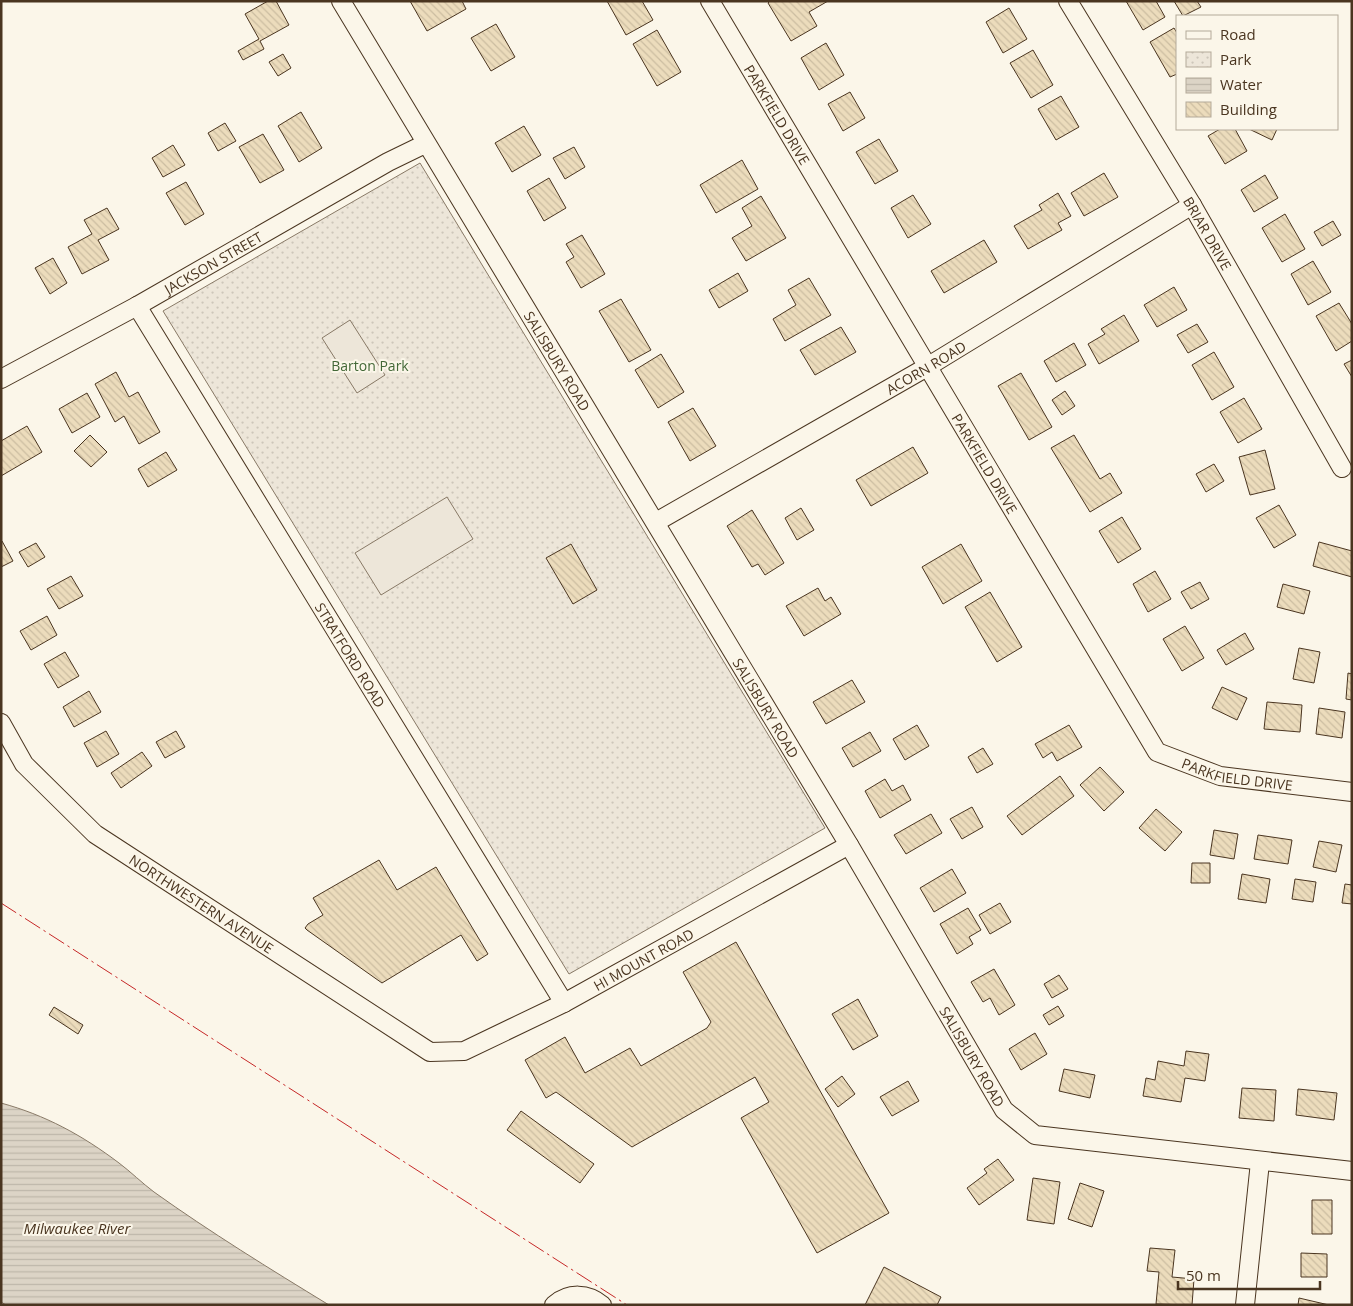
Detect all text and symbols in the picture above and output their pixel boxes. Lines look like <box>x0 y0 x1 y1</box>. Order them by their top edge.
legend <box>1176 15 1338 130</box>
text: Road <box>1220 24 1256 44</box>
text: Park <box>1220 49 1251 69</box>
street label: PARKFIELD DRIVE <box>740 61 815 168</box>
text: Water <box>1220 74 1262 94</box>
text: Building <box>1220 99 1277 119</box>
street label: BRIAR DRIVE <box>1179 193 1236 273</box>
street label: JACKSON STREET <box>159 227 266 299</box>
street label: SALISBURY ROAD <box>520 307 595 414</box>
street label: ACORN ROAD <box>882 336 969 398</box>
park label: Barton Park <box>331 356 409 375</box>
street label: PARKFIELD DRIVE <box>948 410 1022 517</box>
street label: STRATFORD ROAD <box>311 599 390 711</box>
street label: SALISBURY ROAD <box>729 654 804 761</box>
street label: PARKFIELD DRIVE <box>1179 753 1294 794</box>
street label: NORTHWESTERN AVENUE <box>126 850 277 957</box>
street label: HI MOUNT ROAD <box>590 924 697 995</box>
street label: SALISBURY ROAD <box>936 1003 1009 1110</box>
water label: Milwaukee River <box>24 1218 131 1238</box>
scale bar <box>1178 1258 1320 1290</box>
text: 50 m <box>1186 1265 1221 1285</box>

